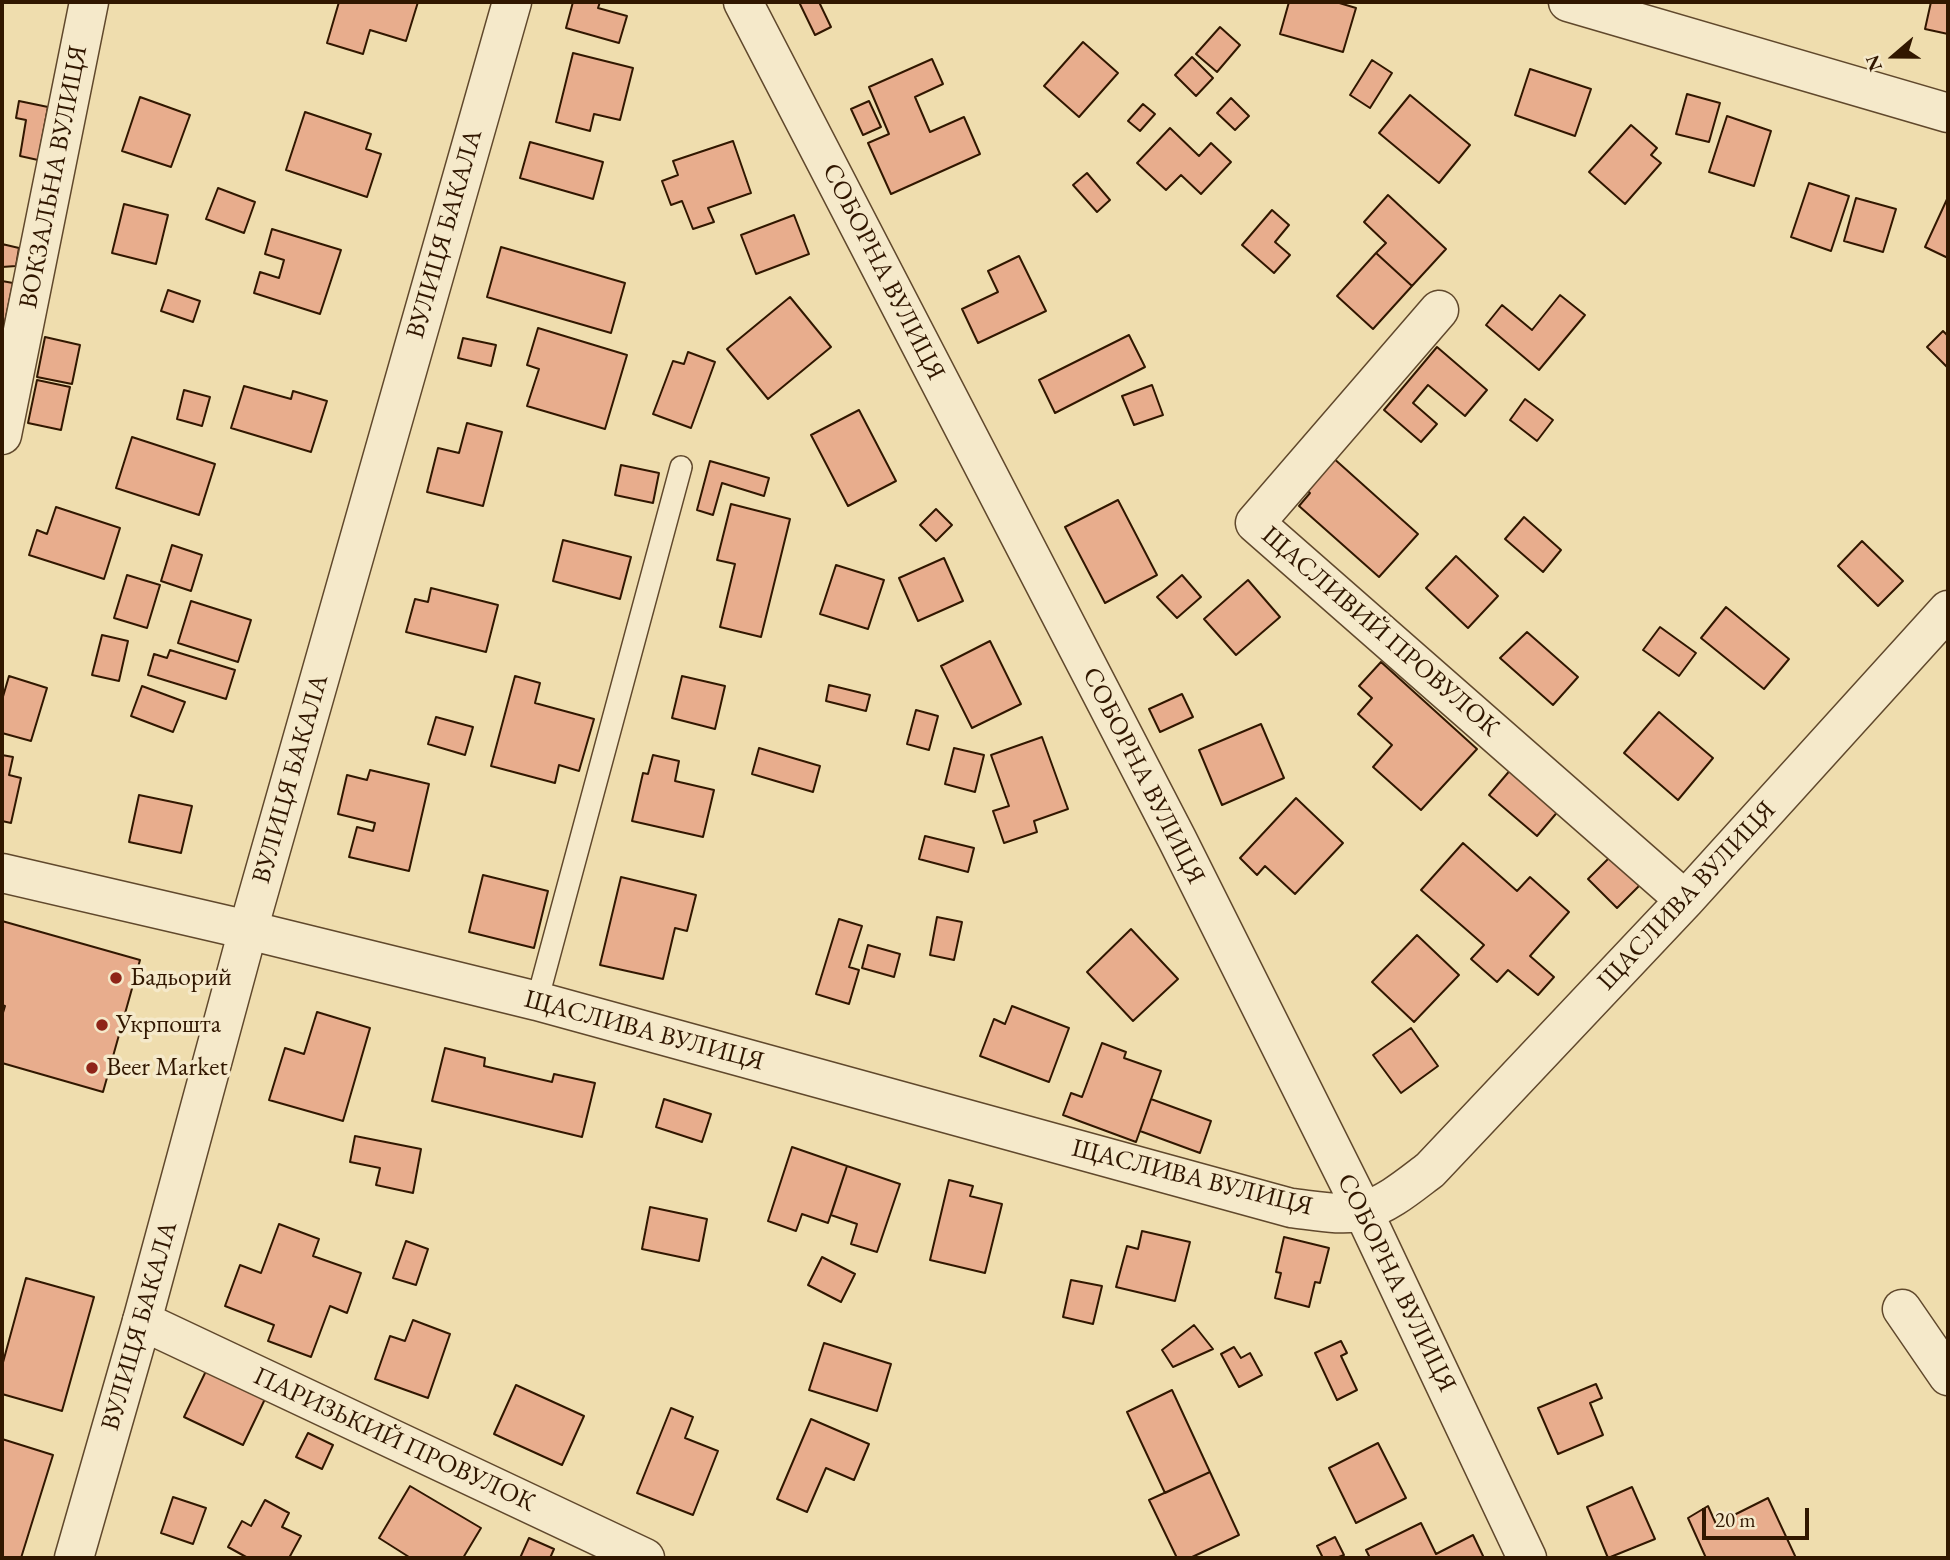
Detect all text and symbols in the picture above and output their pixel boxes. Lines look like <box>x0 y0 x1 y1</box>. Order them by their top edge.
north arrow <box>1859 21 1929 91</box>
street label: ВОКЗАЛЬНА ВУЛИЦЯ <box>13 43 95 311</box>
text: N <box>1859 52 1888 75</box>
street label: ВУЛИЦЯ БАКАЛА <box>400 126 490 342</box>
street label: СОБОРНА ВУЛИЦЯ <box>815 158 951 386</box>
street label: ЩАСЛИВИЙ ПРОВУЛОК <box>1255 520 1505 744</box>
street label: СОБОРНА ВУЛИЦЯ <box>1075 662 1211 890</box>
street label: ВУЛИЦЯ БАКАЛА <box>246 671 336 887</box>
street label: ЩАСЛИВА ВУЛИЦЯ <box>1591 795 1783 997</box>
place label: Бадьорий <box>130 962 232 994</box>
marker: Бадьорий <box>108 970 124 986</box>
street label: ЩАСЛИВА ВУЛИЦЯ <box>521 984 767 1078</box>
place label: Укрпошта <box>116 1009 221 1041</box>
marker: Укрпошта <box>94 1017 110 1033</box>
place label: Beer Market <box>106 1052 228 1084</box>
marker: Beer Market <box>84 1060 100 1076</box>
street label: ЩАСЛИВА ВУЛИЦЯ <box>1068 1133 1316 1223</box>
street label: СОБОРНА ВУЛИЦЯ <box>1330 1169 1462 1397</box>
street label: ВУЛИЦЯ БАКАЛА <box>95 1218 185 1434</box>
street label: ПАРИЗЬКИЙ ПРОВУЛОК <box>248 1361 540 1519</box>
scale bar <box>1705 1494 1812 1538</box>
text: 20 m <box>1715 1506 1756 1533</box>

